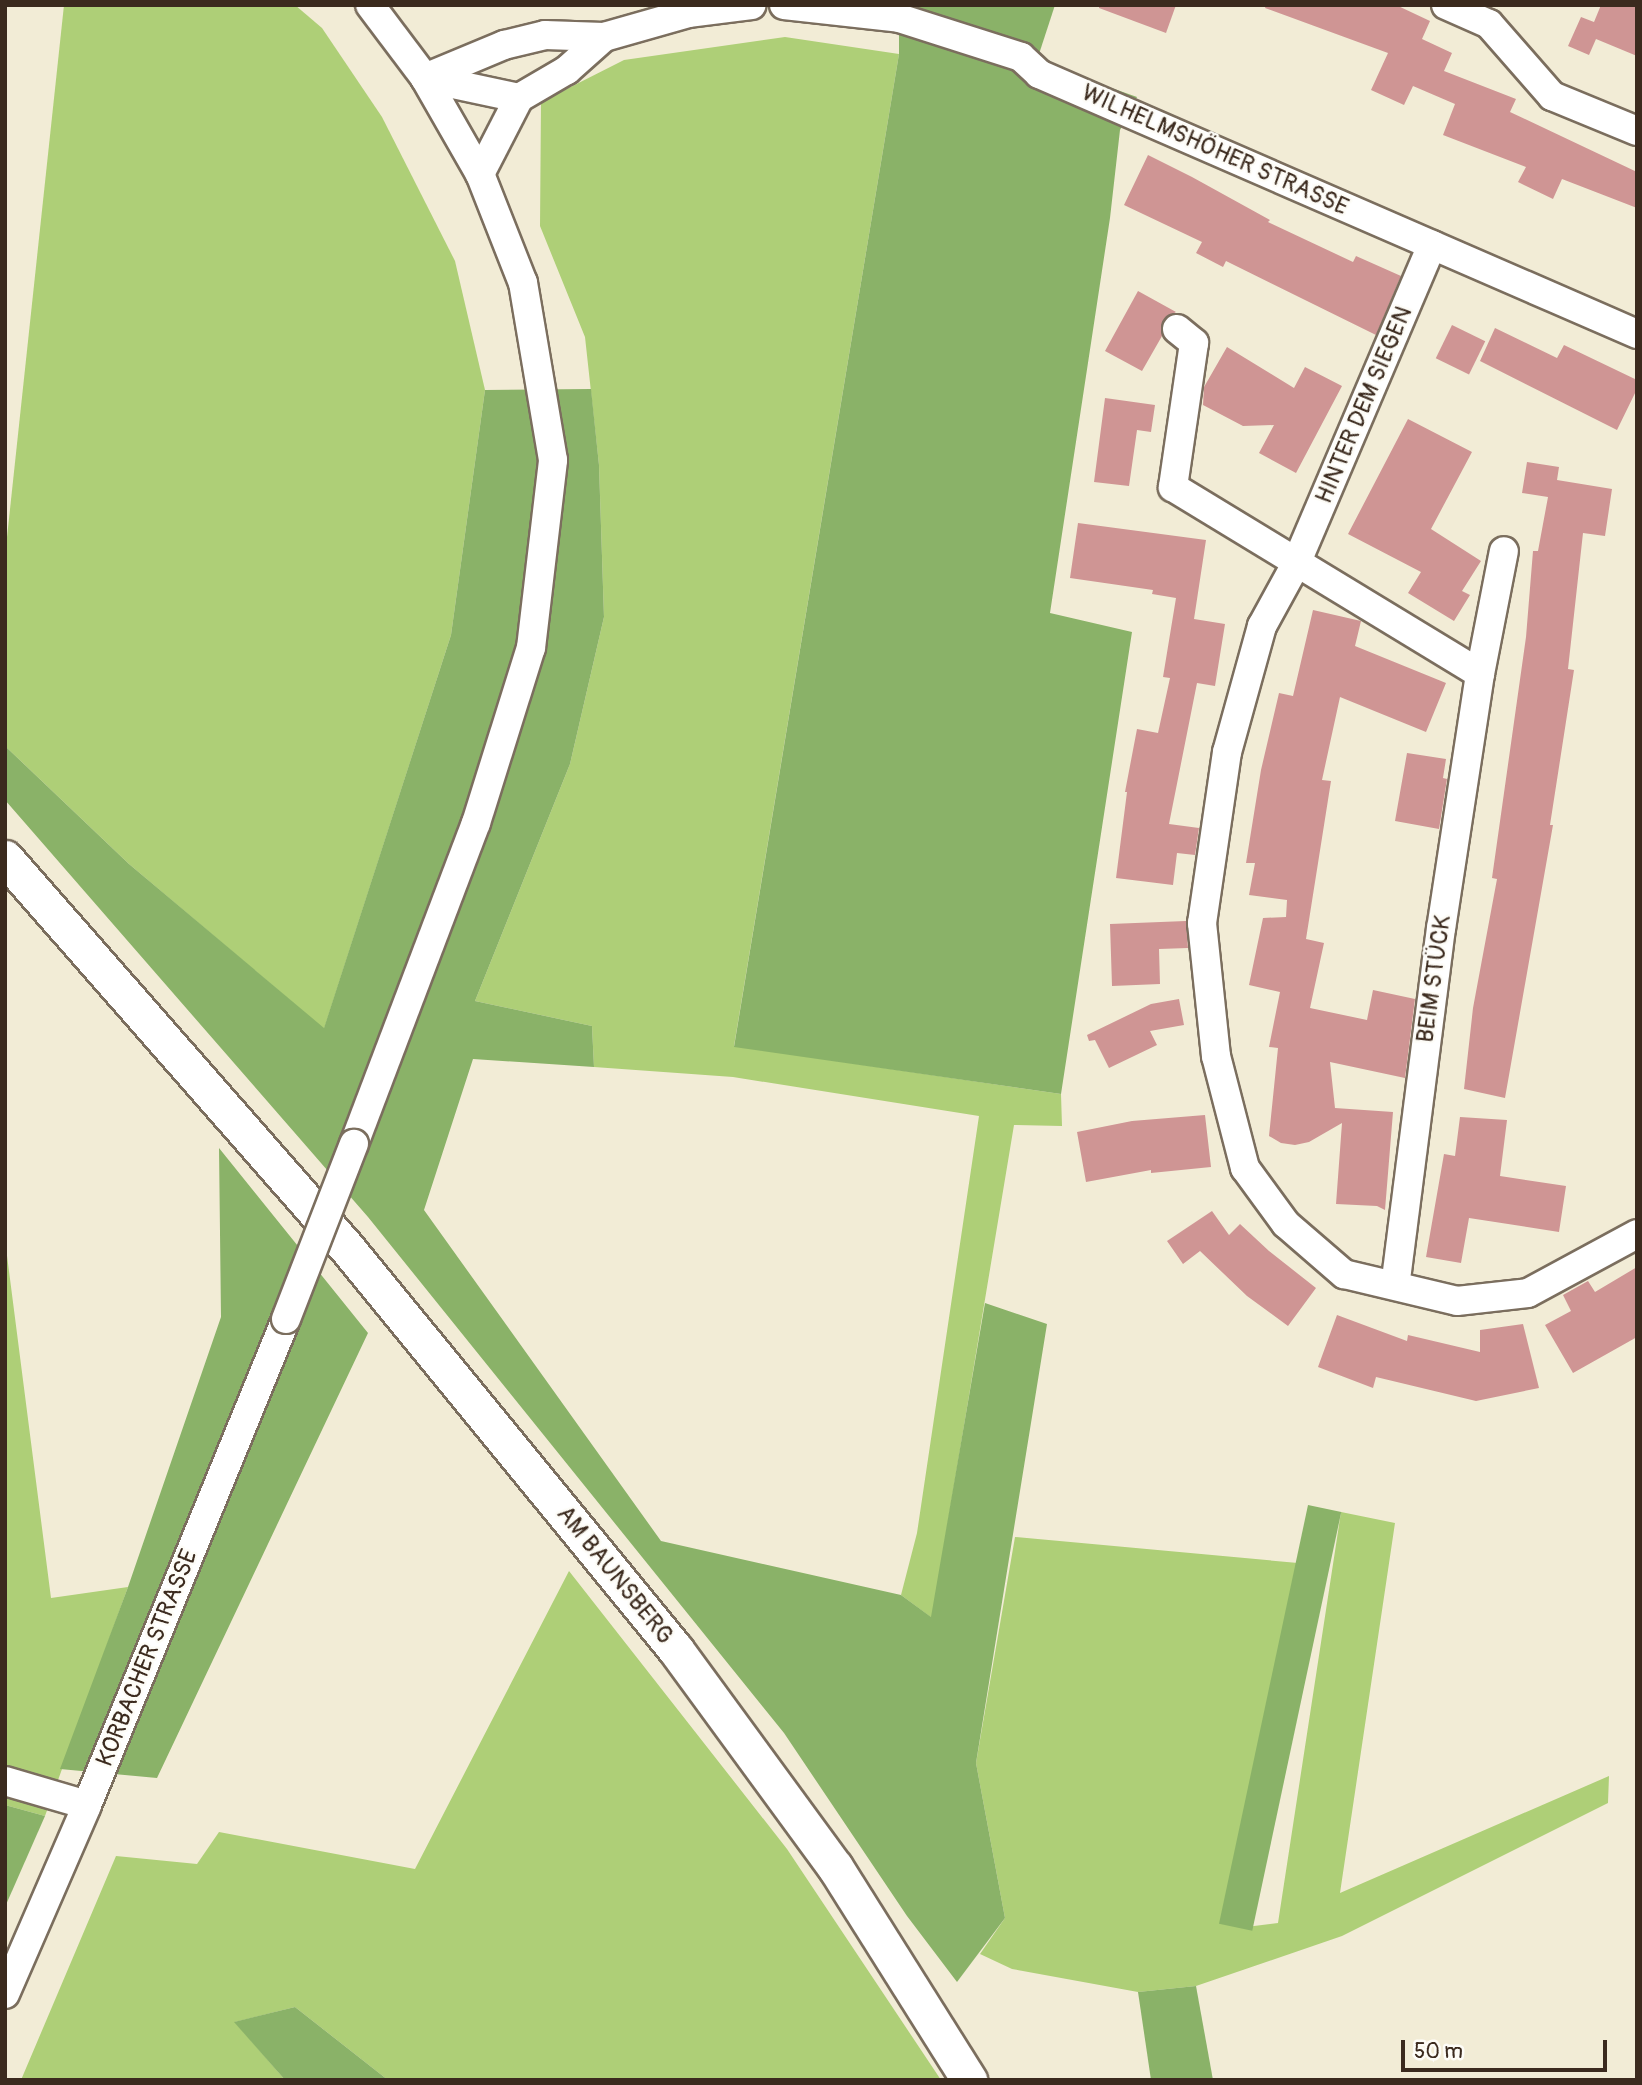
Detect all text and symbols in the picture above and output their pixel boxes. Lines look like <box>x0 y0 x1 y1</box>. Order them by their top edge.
street label: WILHELMSHÖHER STRASSE <box>1077 78 1353 222</box>
street label: HINTER DEM SIEGEN <box>1309 302 1419 508</box>
street label: BEIM STÜCK <box>1411 914 1457 1044</box>
street label: AM BAUNSBERG <box>551 1500 679 1650</box>
street label: KORBACHER STRASSE <box>90 1545 204 1771</box>
scale bar <box>1404 2025 1610 2070</box>
text: 50 m <box>1414 2038 1463 2065</box>

